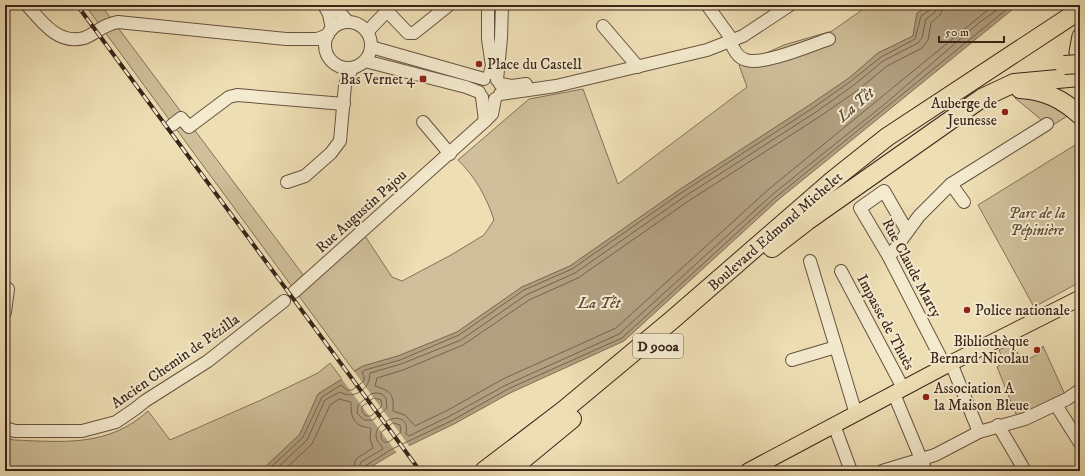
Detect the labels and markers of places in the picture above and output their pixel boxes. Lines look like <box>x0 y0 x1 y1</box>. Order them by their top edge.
place label: Place du Castell <box>487 55 582 74</box>
marker: Place du Castell <box>474 59 484 69</box>
place label: Bas Vernet 4 <box>340 70 415 89</box>
marker: Bas Vernet 4 <box>418 74 428 84</box>
place label: Auberge de Jeunesse <box>931 94 997 130</box>
marker: Auberge de Jeunesse <box>1000 107 1010 117</box>
place label: Police nationale <box>975 301 1070 320</box>
marker: Police nationale <box>962 305 972 315</box>
place label: Bibliothèque Bernard Nicolau <box>930 332 1029 368</box>
marker: Bibliothèque Bernard Nicolau <box>1032 345 1042 355</box>
place label: Association A la Maison Bleue <box>934 379 1029 415</box>
marker: Association A la Maison Bleue <box>921 392 931 402</box>

